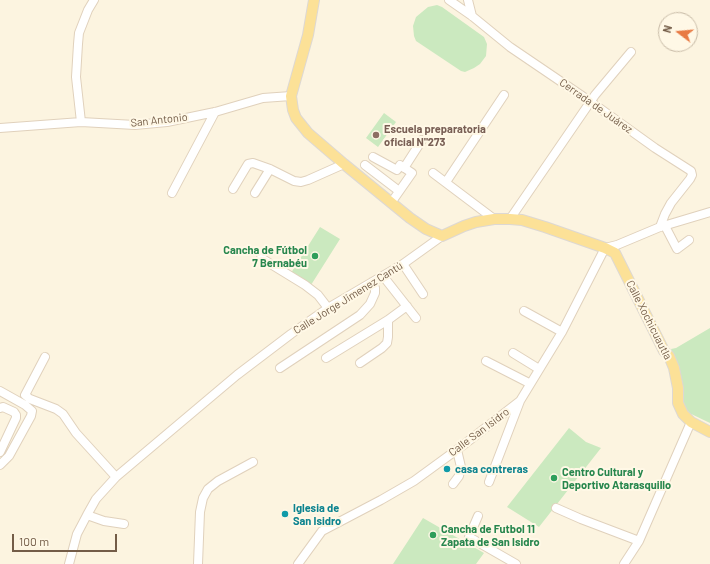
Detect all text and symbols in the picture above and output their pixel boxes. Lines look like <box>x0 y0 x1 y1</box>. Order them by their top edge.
north arrow <box>658 12 698 52</box>
text: N <box>660 24 674 34</box>
street label: Cerrada de Juárez <box>557 76 635 136</box>
street label: San Antonio <box>130 110 188 130</box>
place label: Escuela preparatoria oficial N"273 <box>384 122 486 148</box>
marker: Escuela preparatoria oficial N"273 <box>371 130 381 140</box>
place label: Cancha de Fútbol 7 Bernabéu <box>223 243 307 269</box>
marker: Cancha de Fútbol 7 Bernabéu <box>310 251 320 261</box>
street label: Calle Jorge Jimenez Cantú <box>291 259 405 337</box>
street label: Calle Xochicuautla <box>623 278 675 362</box>
street label: Calle San Isidro <box>446 405 512 459</box>
place label: casa contreras <box>455 462 528 476</box>
marker: casa contreras <box>442 464 452 474</box>
place label: Centro Cultural y Deportivo Atarasquillo <box>562 465 671 491</box>
marker: Centro Cultural y Deportivo Atarasquillo <box>549 473 559 483</box>
place label: Iglesia de San Isidro <box>293 501 341 527</box>
marker: Iglesia de San Isidro <box>280 509 290 519</box>
place label: Cancha de Futbol 11 Zapata de San Isidro <box>441 522 540 548</box>
scale bar <box>14 526 119 552</box>
marker: Cancha de Futbol 11 Zapata de San Isidro <box>428 530 438 540</box>
text: 100 m <box>19 534 49 548</box>

